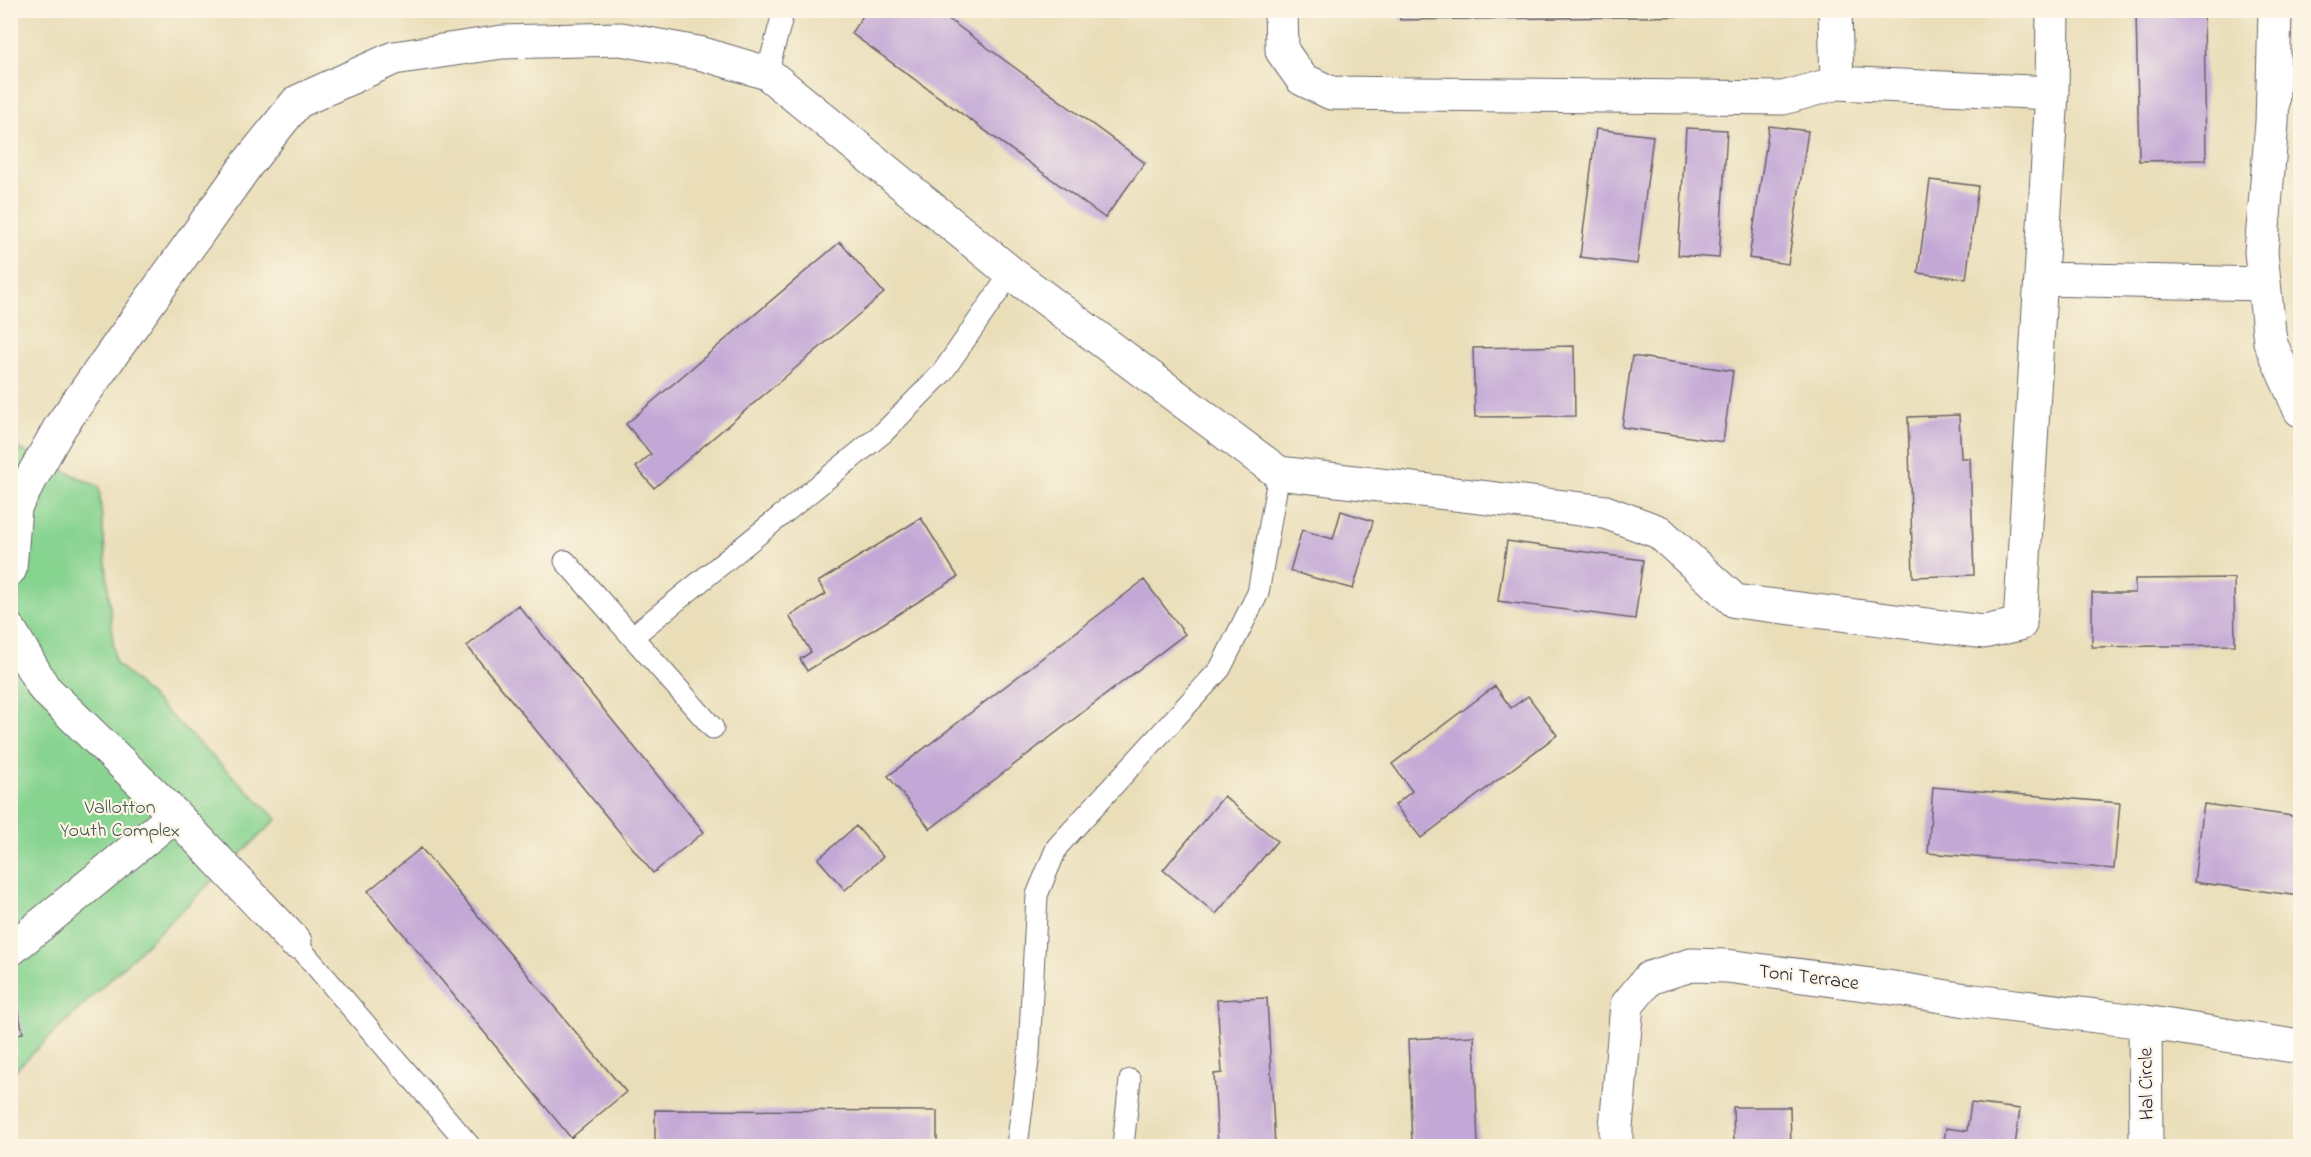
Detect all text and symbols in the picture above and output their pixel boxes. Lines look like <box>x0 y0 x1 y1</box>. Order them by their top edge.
park label: Vallotton Youth Complex <box>60 794 180 846</box>
street label: Toni Terrace <box>1757 958 1861 999</box>
street label: Hal Circle <box>2132 1047 2163 1121</box>

